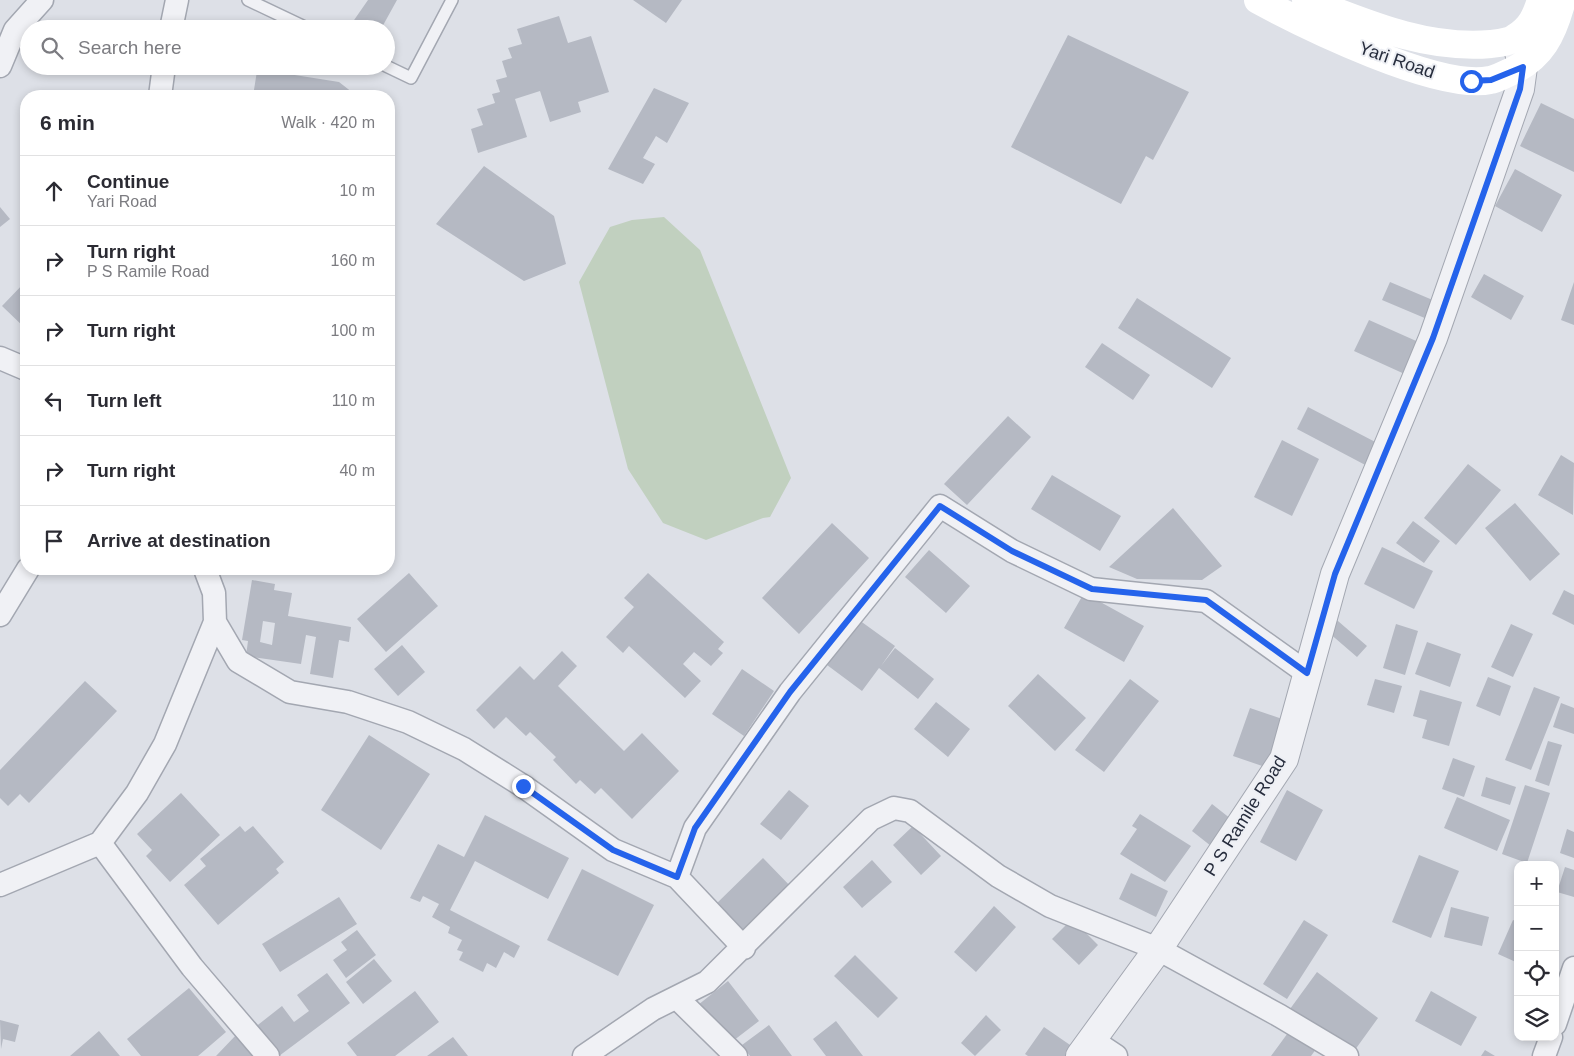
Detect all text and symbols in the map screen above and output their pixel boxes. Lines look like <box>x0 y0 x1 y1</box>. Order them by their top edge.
search box <box>20 20 395 75</box>
icon: search <box>38 34 66 62</box>
text: Search here <box>78 37 182 58</box>
street label: Yari Road <box>1357 38 1437 82</box>
route start <box>1460 70 1483 93</box>
text: 6 min <box>40 111 95 134</box>
text: Walk · 420 m <box>281 114 375 131</box>
text: Continue <box>87 171 169 192</box>
icon: ahead <box>40 177 68 205</box>
text: 10 m <box>339 182 375 199</box>
text: Yari Road <box>87 193 157 210</box>
text: Turn right <box>87 241 175 262</box>
icon: right <box>40 247 68 275</box>
text: 160 m <box>331 252 375 269</box>
text: P S Ramile Road <box>87 263 209 280</box>
icon: right <box>40 317 68 345</box>
text: Turn right <box>87 320 175 341</box>
text: 100 m <box>331 322 375 339</box>
icon: left <box>40 387 68 415</box>
text: Turn left <box>87 390 162 411</box>
text: 110 m <box>332 392 375 409</box>
icon: right <box>40 457 68 485</box>
text: Turn right <box>87 460 175 481</box>
text: 40 m <box>339 462 375 479</box>
icon: arrive <box>40 527 68 555</box>
text: Arrive at destination <box>87 530 271 551</box>
street label: P S Ramile Road <box>1200 752 1290 880</box>
route end <box>512 775 535 798</box>
map controls <box>1514 861 1559 1041</box>
button: + <box>1514 861 1559 906</box>
button: − <box>1514 906 1559 951</box>
button: locate <box>1514 951 1559 996</box>
button: layers <box>1514 996 1559 1041</box>

